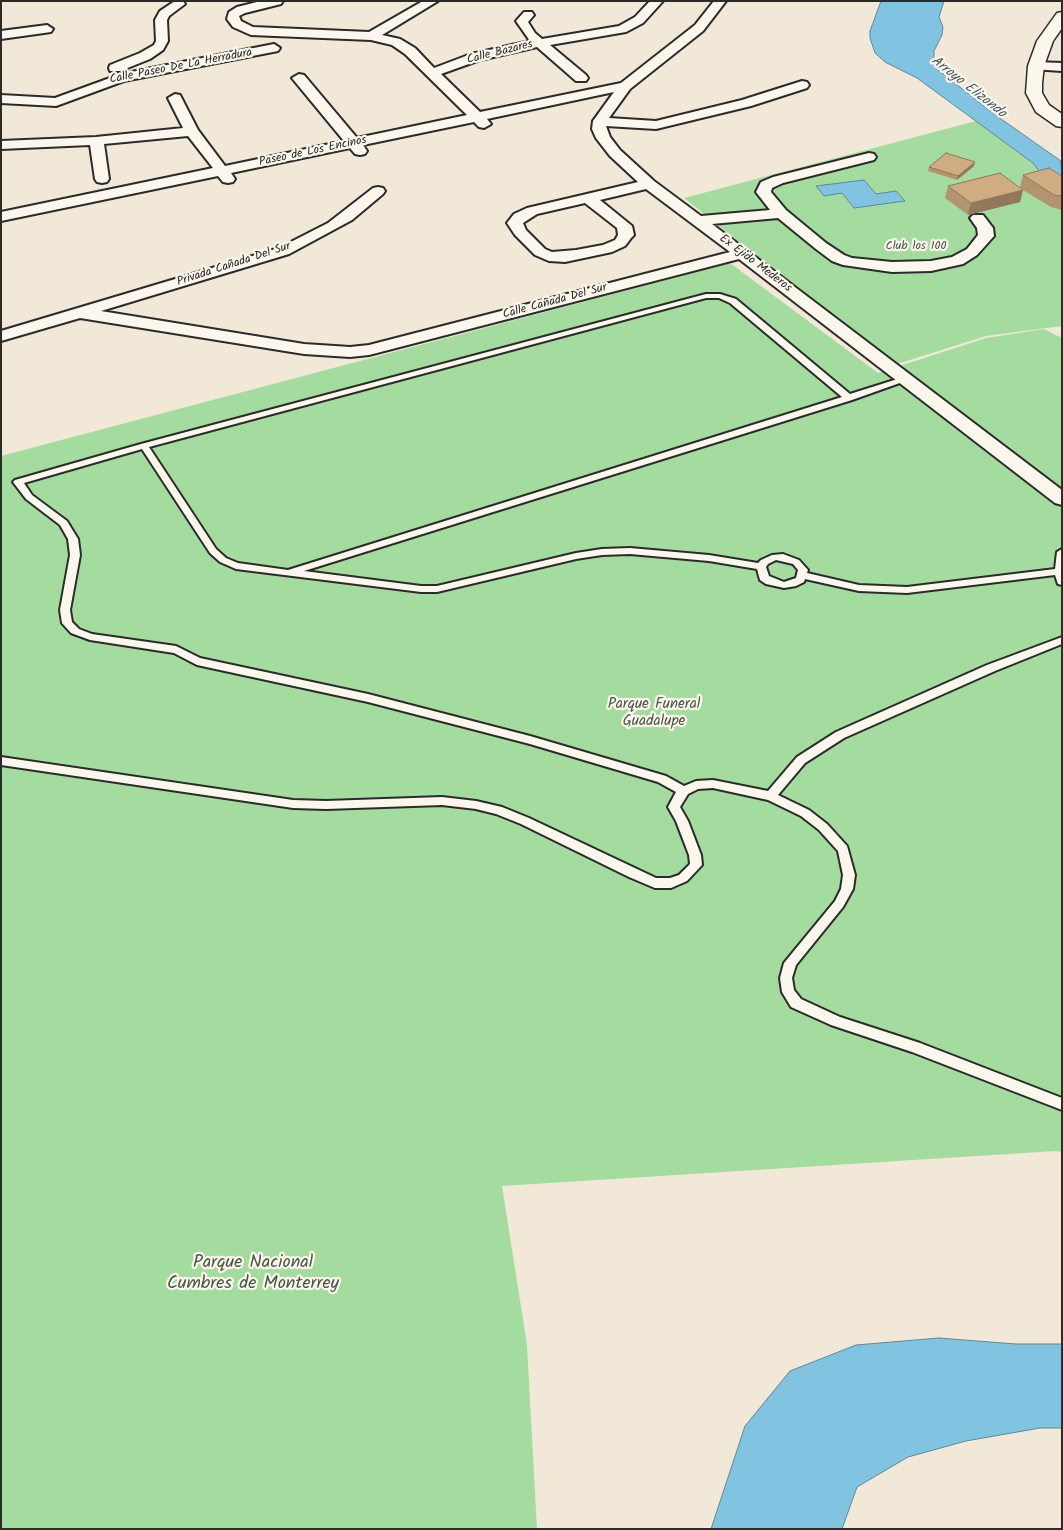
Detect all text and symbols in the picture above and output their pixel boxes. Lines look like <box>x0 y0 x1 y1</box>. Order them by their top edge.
street label: Calle Bazares <box>465 38 535 68</box>
street label: Calle Paseo De La Herradura <box>108 46 254 88</box>
water label: Arroyo Elizondo <box>927 53 1009 123</box>
street label: Paseo de Los Encinos <box>258 134 368 170</box>
street label: Ex Ejido Mederos <box>716 232 794 296</box>
street label: Privada Cañada Del Sur <box>175 240 293 290</box>
park label: Club los 100 <box>885 240 947 254</box>
street label: Calle Cañada Del Sur <box>501 281 609 323</box>
park label: Parque Funeral Guadalupe <box>608 696 700 731</box>
park label: Parque Nacional Cumbres de Monterrey <box>167 1253 339 1296</box>

